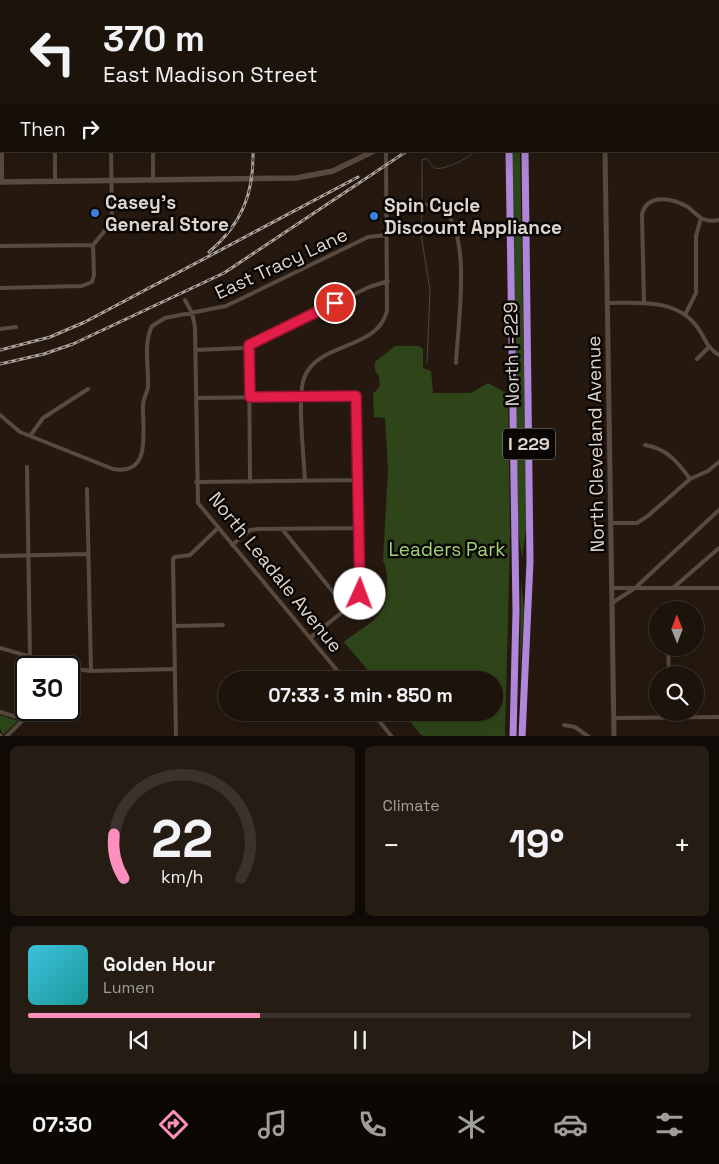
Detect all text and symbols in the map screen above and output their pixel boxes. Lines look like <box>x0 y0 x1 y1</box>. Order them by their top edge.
text: 370 m <box>103 17 205 61</box>
icon: left <box>20 20 85 85</box>
text: East Madison Street <box>103 60 318 88</box>
icon: right <box>76 115 104 143</box>
text: Then <box>20 117 66 142</box>
place label: Casey's General Store <box>105 190 229 237</box>
place label: Spin Cycle Discount Appliance <box>384 193 562 240</box>
marker: Casey's General Store <box>89 207 101 219</box>
marker: Spin Cycle Discount Appliance <box>368 210 380 222</box>
street label: East Tracy Lane <box>211 222 352 305</box>
pin <box>314 282 356 324</box>
icon: arrive <box>321 289 349 317</box>
street label: North I-229 <box>498 301 525 406</box>
street label: North Cleveland Avenue <box>581 335 610 553</box>
road number: I 229 <box>503 428 555 459</box>
street label: North Leadale Avenue <box>203 487 348 658</box>
park label: Leaders Park <box>388 537 506 562</box>
position arrow <box>333 567 385 619</box>
north arrow <box>649 601 704 656</box>
map controls <box>649 601 704 721</box>
speed limit sign: 30 <box>15 656 80 721</box>
button: search <box>649 666 704 721</box>
text: 07:33 · 3 min · 850 m <box>268 683 453 708</box>
text: Climate <box>383 795 440 816</box>
text: 22 <box>151 806 213 872</box>
text: 19° <box>509 820 565 868</box>
text: − <box>383 827 400 863</box>
text: + <box>674 827 691 863</box>
text: km/h <box>161 865 204 888</box>
text: Golden Hour <box>103 952 215 977</box>
text: Lumen <box>103 977 155 998</box>
icon: previous <box>125 1026 153 1054</box>
icon: pause <box>346 1026 374 1054</box>
icon: next <box>567 1026 595 1054</box>
icon: directions <box>156 1107 191 1142</box>
icon: music <box>255 1107 290 1142</box>
icon: phone <box>355 1107 390 1142</box>
icon: climate <box>454 1107 489 1142</box>
icon: car <box>553 1107 588 1142</box>
icon: filters <box>652 1107 687 1142</box>
text: 07:30 <box>32 1110 92 1138</box>

